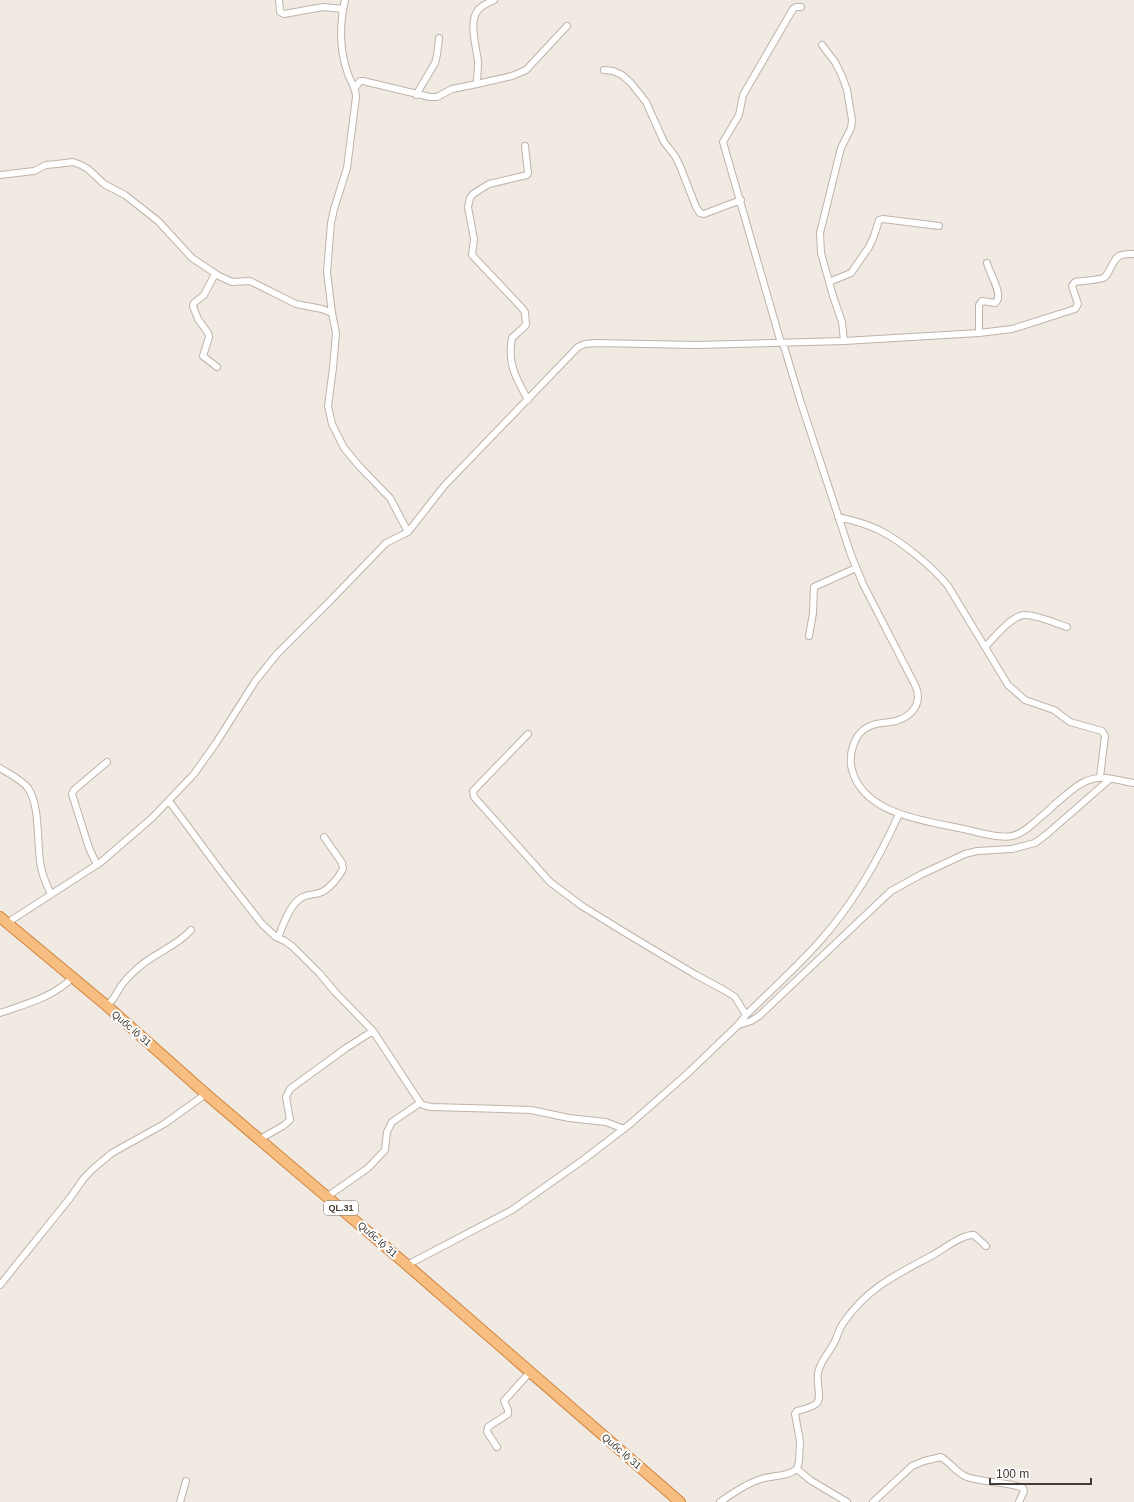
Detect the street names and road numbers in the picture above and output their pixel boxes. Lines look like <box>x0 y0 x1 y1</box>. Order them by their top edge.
street label: Quốc lộ 31 <box>110 1008 154 1049</box>
road number: QL.31 <box>324 1201 358 1215</box>
street label: Quốc lộ 31 <box>356 1219 400 1260</box>
street label: Quốc lộ 31 <box>600 1431 644 1472</box>

